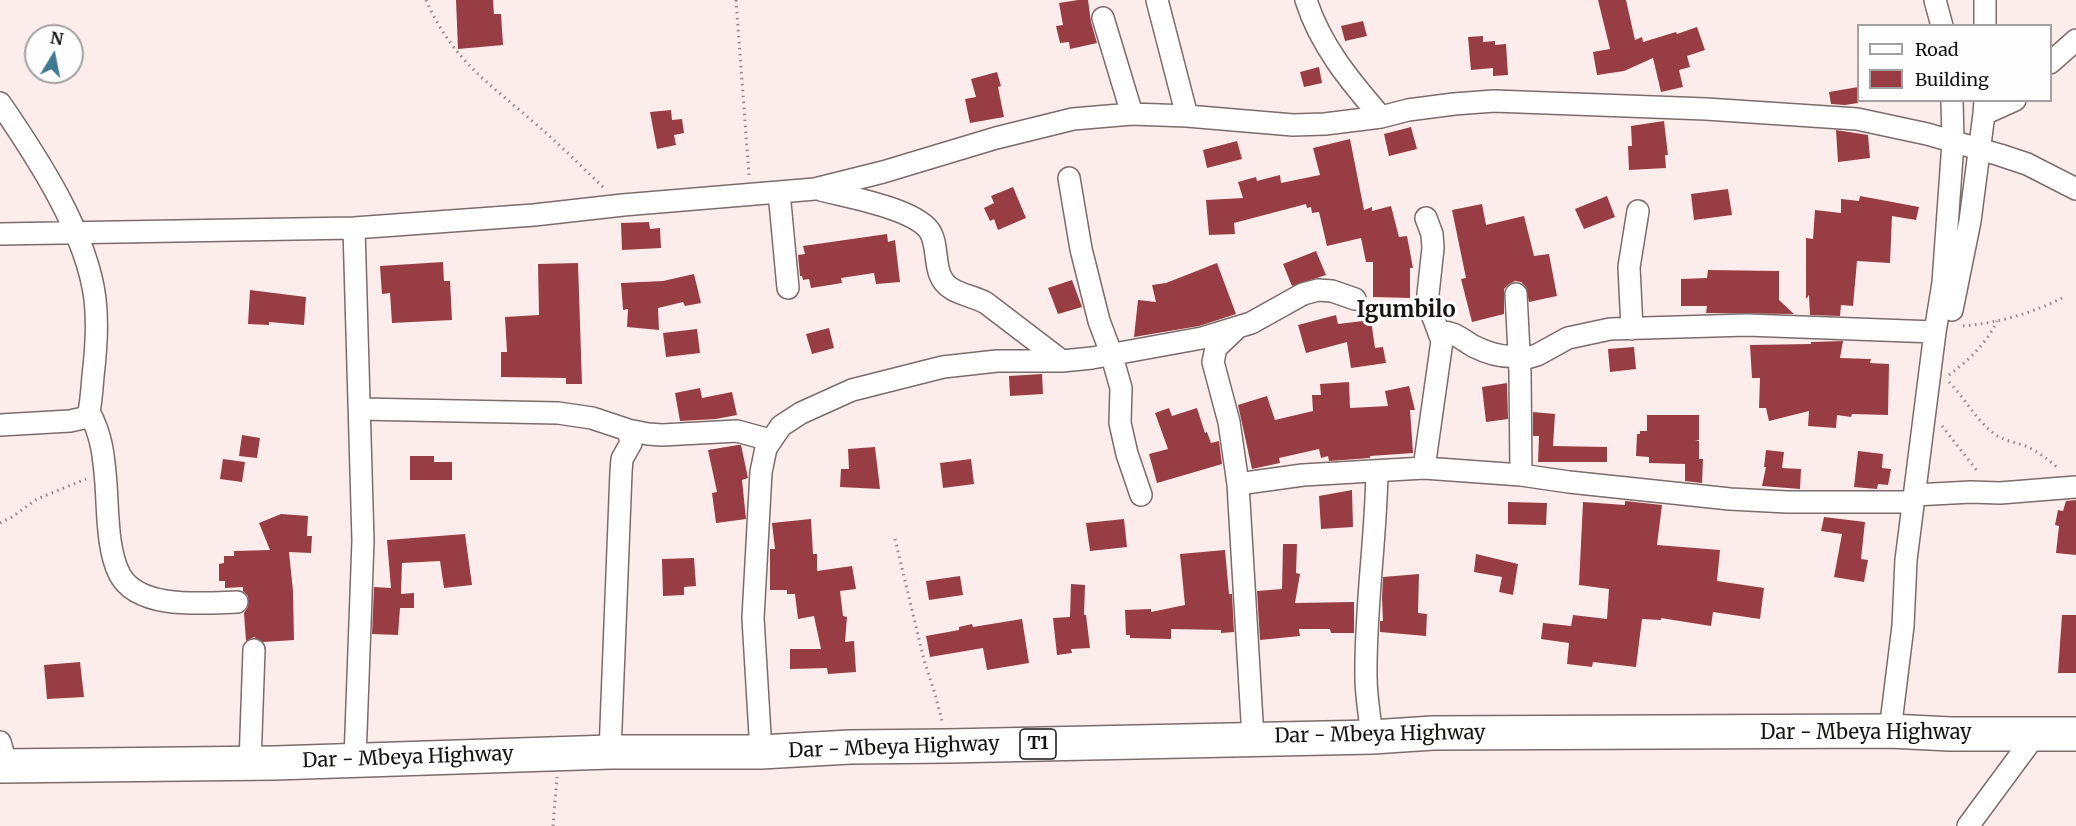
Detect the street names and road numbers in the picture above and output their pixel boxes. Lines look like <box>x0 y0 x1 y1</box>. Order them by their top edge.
street label: Dar - Mbeya Highway <box>1274 721 1486 749</box>
street label: Dar - Mbeya Highway <box>1760 721 1972 745</box>
road number: T1 <box>1020 729 1056 759</box>
street label: Dar - Mbeya Highway <box>788 732 1000 764</box>
street label: Dar - Mbeya Highway <box>302 742 514 774</box>

